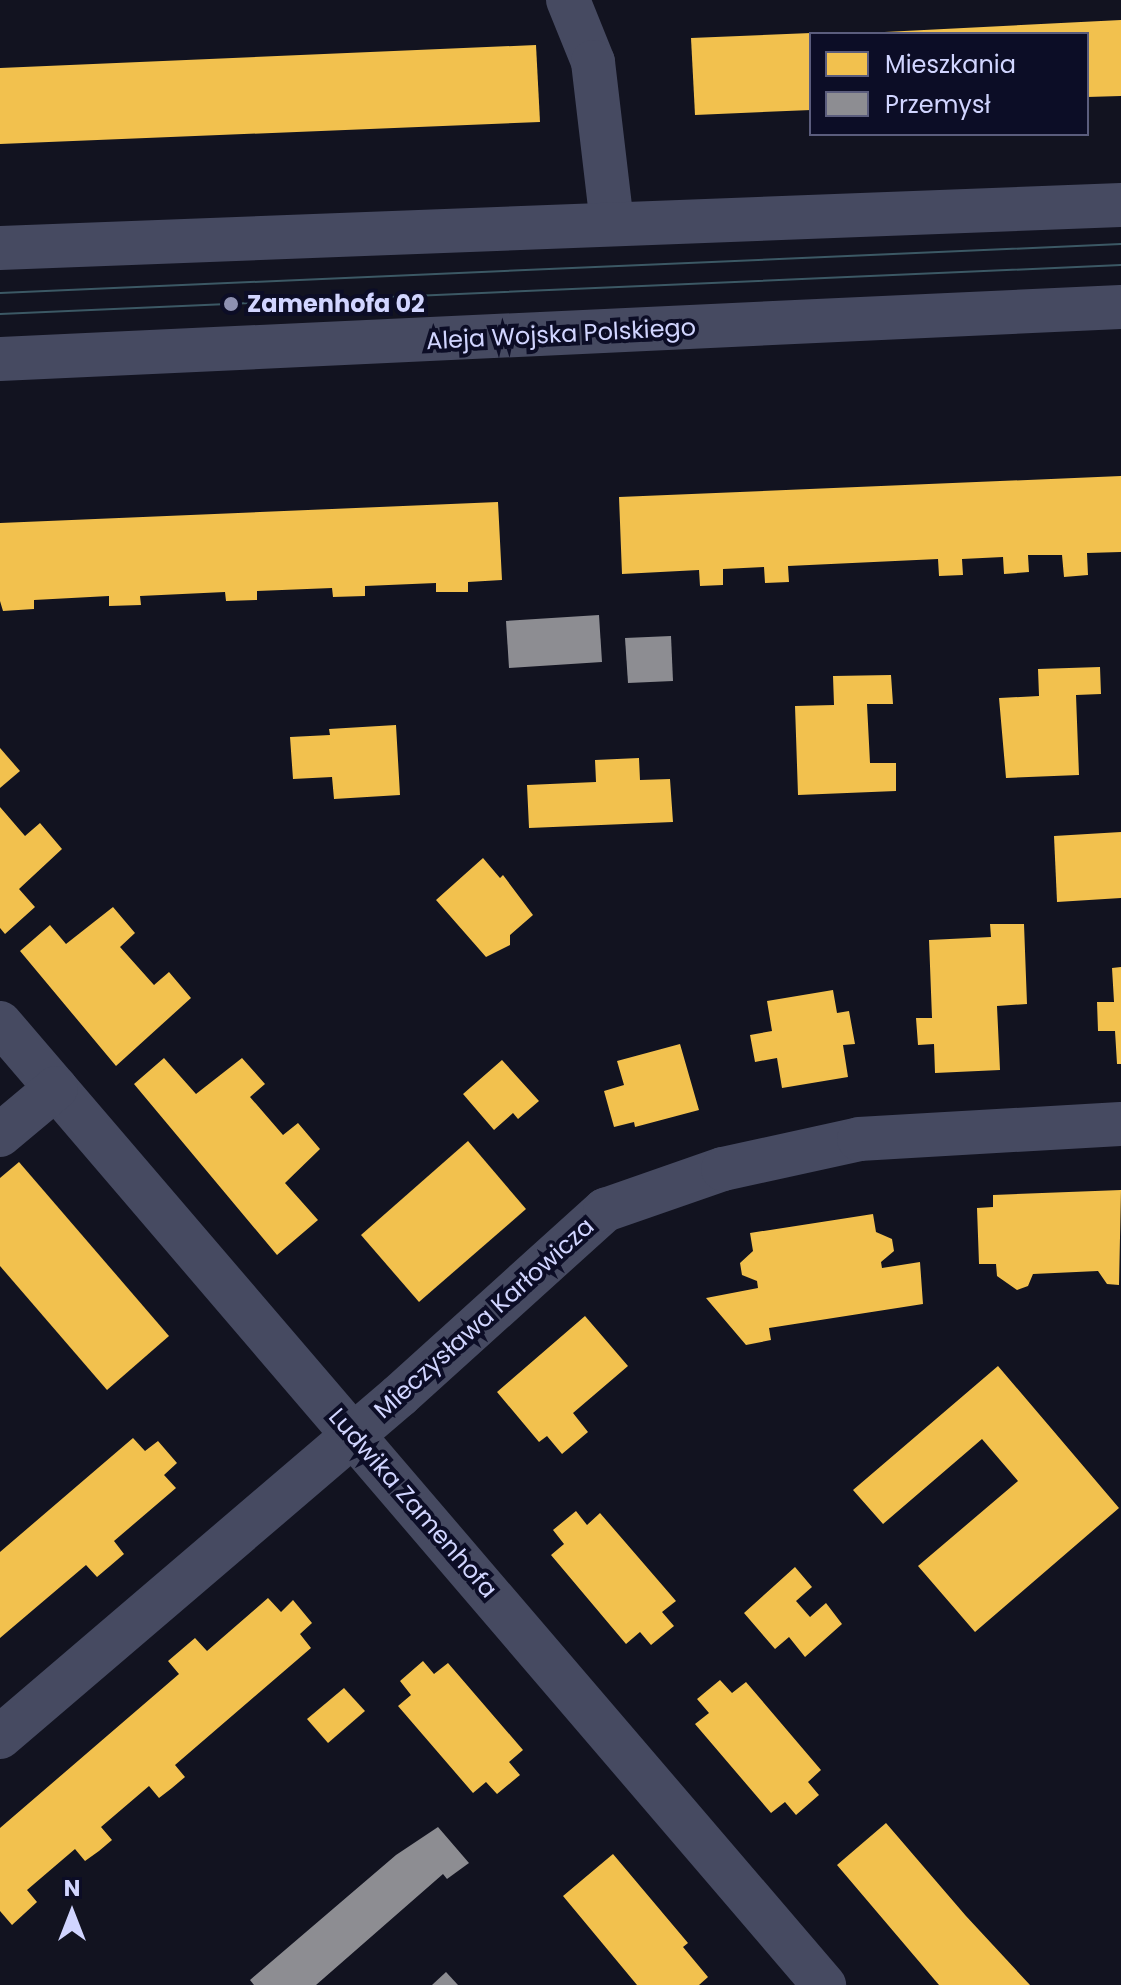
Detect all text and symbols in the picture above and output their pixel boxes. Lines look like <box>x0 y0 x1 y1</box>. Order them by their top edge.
legend <box>809 32 1089 136</box>
text: Mieszkania <box>885 48 1016 81</box>
text: Przemysł <box>885 88 990 121</box>
place label: Zamenhofa 02 <box>247 290 425 318</box>
marker: Zamenhofa 02 <box>222 295 240 313</box>
street label: Aleja Wojska Polskiego <box>425 313 697 355</box>
street label: Mieczysława Karłowicza <box>368 1212 600 1424</box>
street label: Ludwika Zamenhofa <box>323 1402 503 1604</box>
north arrow <box>32 1873 112 1953</box>
text: N <box>64 1873 80 1904</box>

